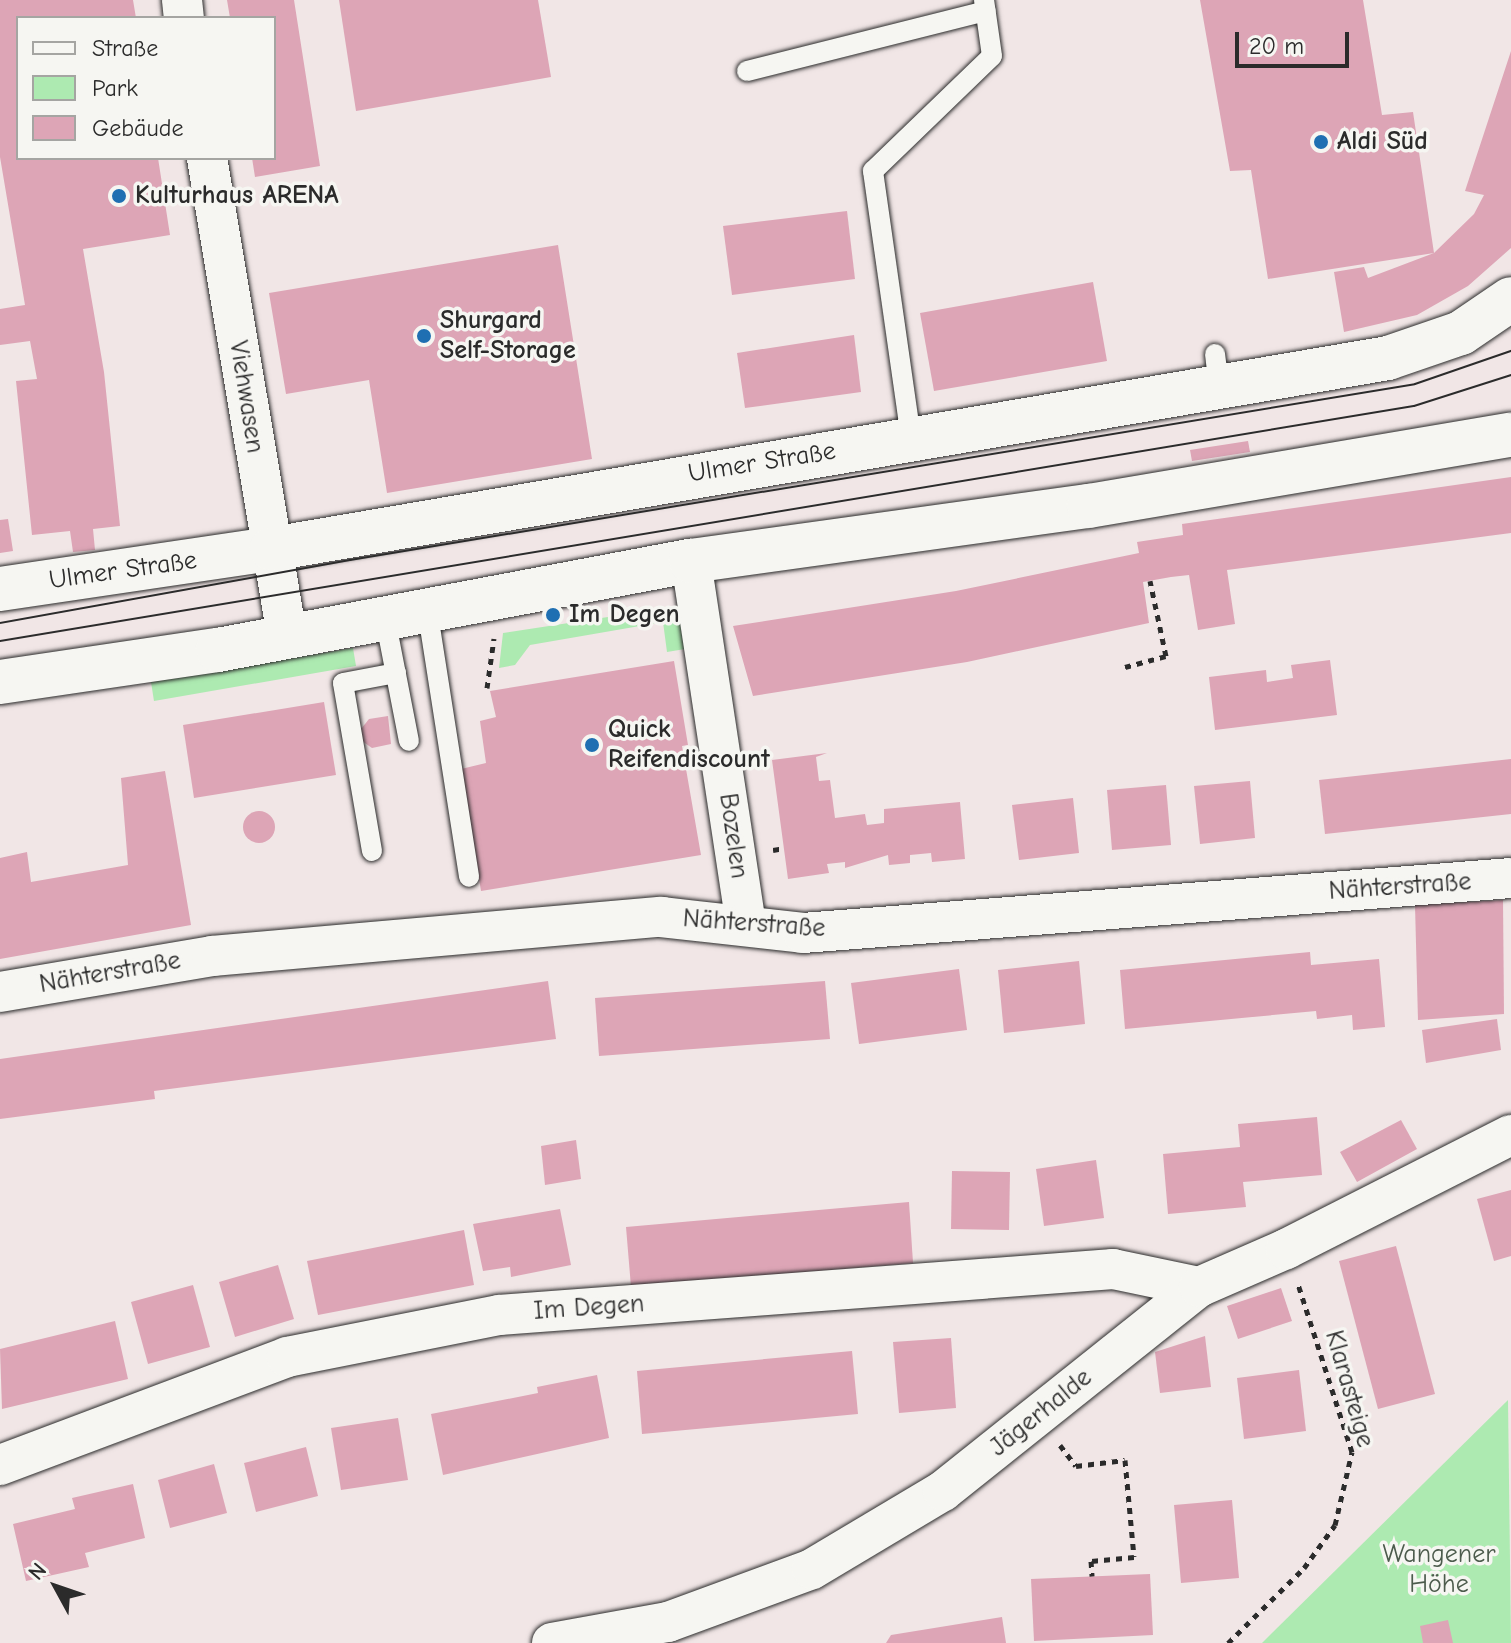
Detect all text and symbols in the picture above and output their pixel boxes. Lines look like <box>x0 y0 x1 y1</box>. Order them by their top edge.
legend <box>16 16 276 160</box>
scale bar <box>1239 16 1353 66</box>
text: 20 m <box>1249 32 1304 60</box>
text: Straße <box>92 34 158 62</box>
text: Park <box>92 74 138 102</box>
text: Gebäude <box>92 114 183 142</box>
place label: Aldi Süd <box>1337 126 1428 158</box>
marker: Aldi Süd <box>1312 133 1330 151</box>
place label: Kulturhaus ARENA <box>135 180 339 212</box>
marker: Kulturhaus ARENA <box>110 187 128 205</box>
place label: Shurgard Self-Storage <box>440 305 576 366</box>
marker: Shurgard Self-Storage <box>415 327 433 345</box>
street label: Viehwasen <box>222 339 270 455</box>
street label: Ulmer Straße <box>686 436 838 490</box>
street label: Ulmer Straße <box>47 545 199 597</box>
place label: Im Degen <box>569 599 680 631</box>
marker: Im Degen <box>544 606 562 624</box>
place label: Quick Reifendiscount <box>608 714 770 776</box>
marker: Quick Reifendiscount <box>583 736 601 754</box>
street label: Bozelen <box>712 791 754 881</box>
street label: Nähterstraße <box>1328 866 1472 908</box>
street label: Nähterstraße <box>682 903 826 945</box>
street label: Nähterstraße <box>37 945 183 1001</box>
street label: Im Degen <box>533 1289 645 1327</box>
street label: Klarasteige <box>1317 1327 1381 1451</box>
street label: Jägerhalde <box>984 1362 1098 1464</box>
park label: Wangener Höhe <box>1382 1539 1496 1600</box>
north arrow <box>16 1547 96 1627</box>
text: N <box>23 1558 52 1585</box>

